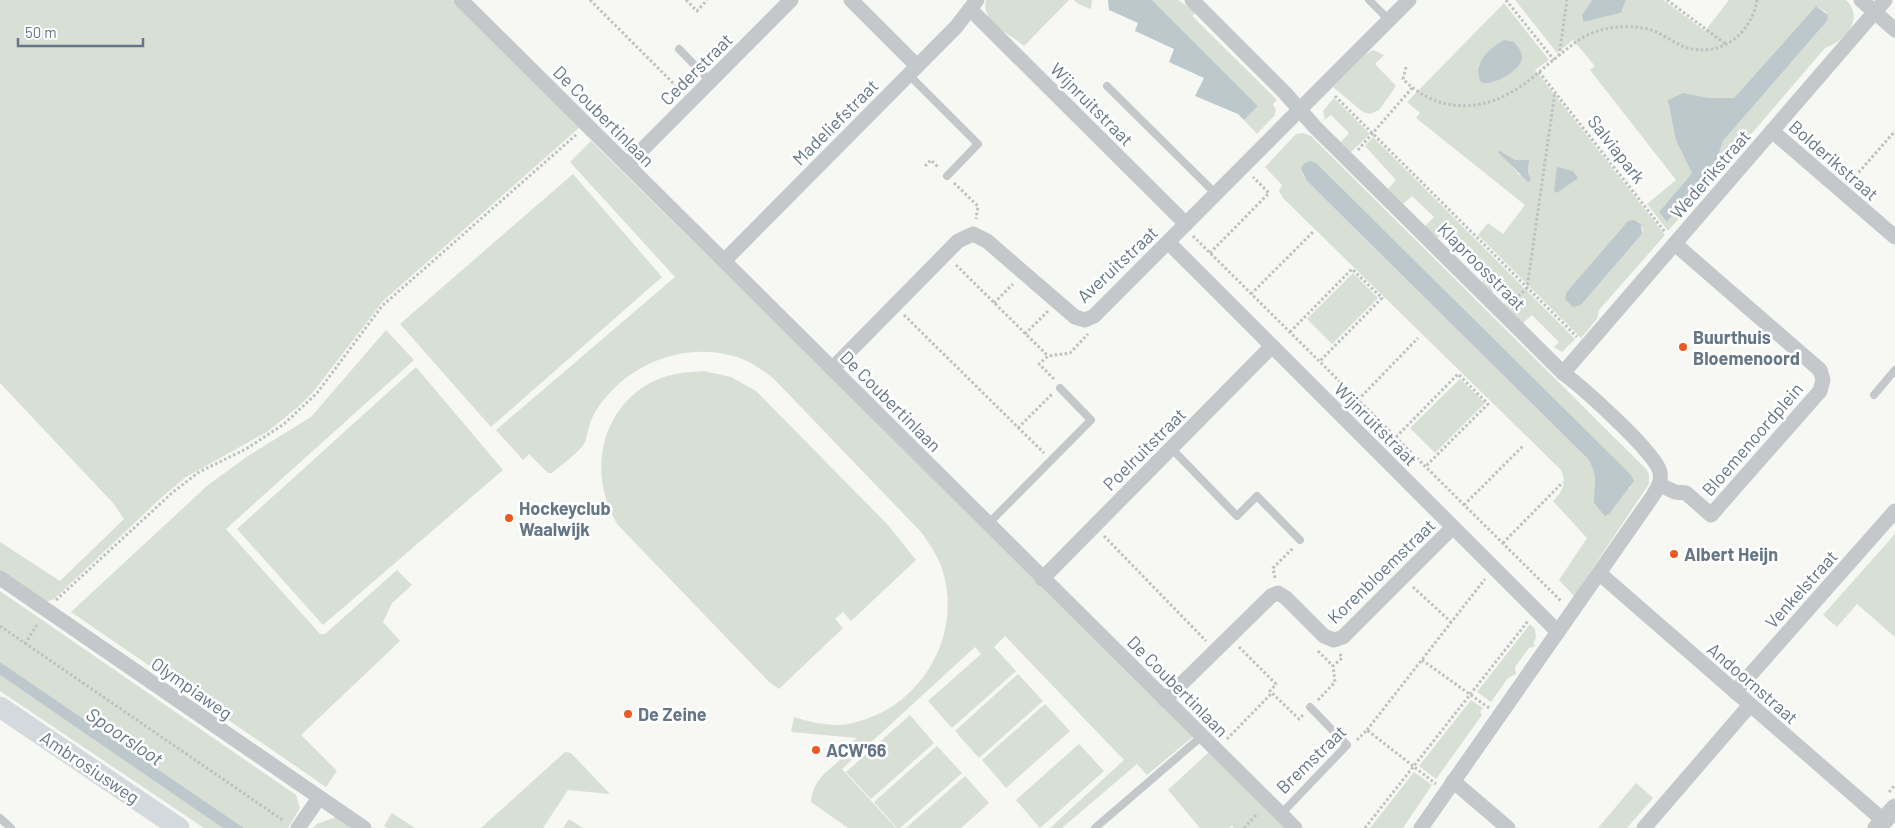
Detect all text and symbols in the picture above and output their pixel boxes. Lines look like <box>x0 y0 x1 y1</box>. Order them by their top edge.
scale bar <box>18 15 142 47</box>
text: 50 m <box>25 23 57 41</box>
street label: Cederstraat <box>655 28 737 110</box>
street label: Wijnruitstraat <box>1046 58 1138 150</box>
street label: De Coubertinlaan <box>549 61 659 171</box>
street label: Madeliefstraat <box>787 74 883 170</box>
street label: Salviapark <box>1583 110 1651 188</box>
street label: Bolderikstraat <box>1785 115 1883 205</box>
street label: Wederikstraat <box>1665 125 1755 223</box>
street label: Klaproosstraat <box>1433 217 1531 315</box>
street label: Averuitstraat <box>1072 221 1162 307</box>
place label: Buurthuis Bloemenoord <box>1693 326 1800 369</box>
marker: Buurthuis Bloemenoord <box>1677 341 1689 353</box>
street label: De Coubertinlaan <box>836 346 946 456</box>
street label: Wijnruitstraat <box>1330 378 1422 470</box>
street label: Bloemenoordplein <box>1697 378 1807 500</box>
street label: Poelruitstraat <box>1098 403 1190 495</box>
place label: Hockeyclub Waalwijk <box>519 497 611 540</box>
marker: Hockeyclub Waalwijk <box>503 512 515 524</box>
street label: Korenbloemstraat <box>1323 514 1439 628</box>
place label: Albert Heijn <box>1684 543 1778 565</box>
street label: Venkelstraat <box>1760 545 1842 633</box>
marker: Albert Heijn <box>1668 548 1680 560</box>
street label: De Coubertinlaan <box>1123 631 1233 741</box>
street label: Andoornstraat <box>1703 638 1803 728</box>
street label: Olympiaweg <box>147 652 237 724</box>
water label: Spoorsloot <box>82 702 168 770</box>
place label: De Zeine <box>638 703 707 725</box>
marker: De Zeine <box>622 708 634 720</box>
street label: Bremstraat <box>1271 720 1351 798</box>
street label: Ambrosiusweg <box>36 726 144 808</box>
place label: ACW'66 <box>826 739 887 761</box>
marker: ACW'66 <box>810 744 822 756</box>

